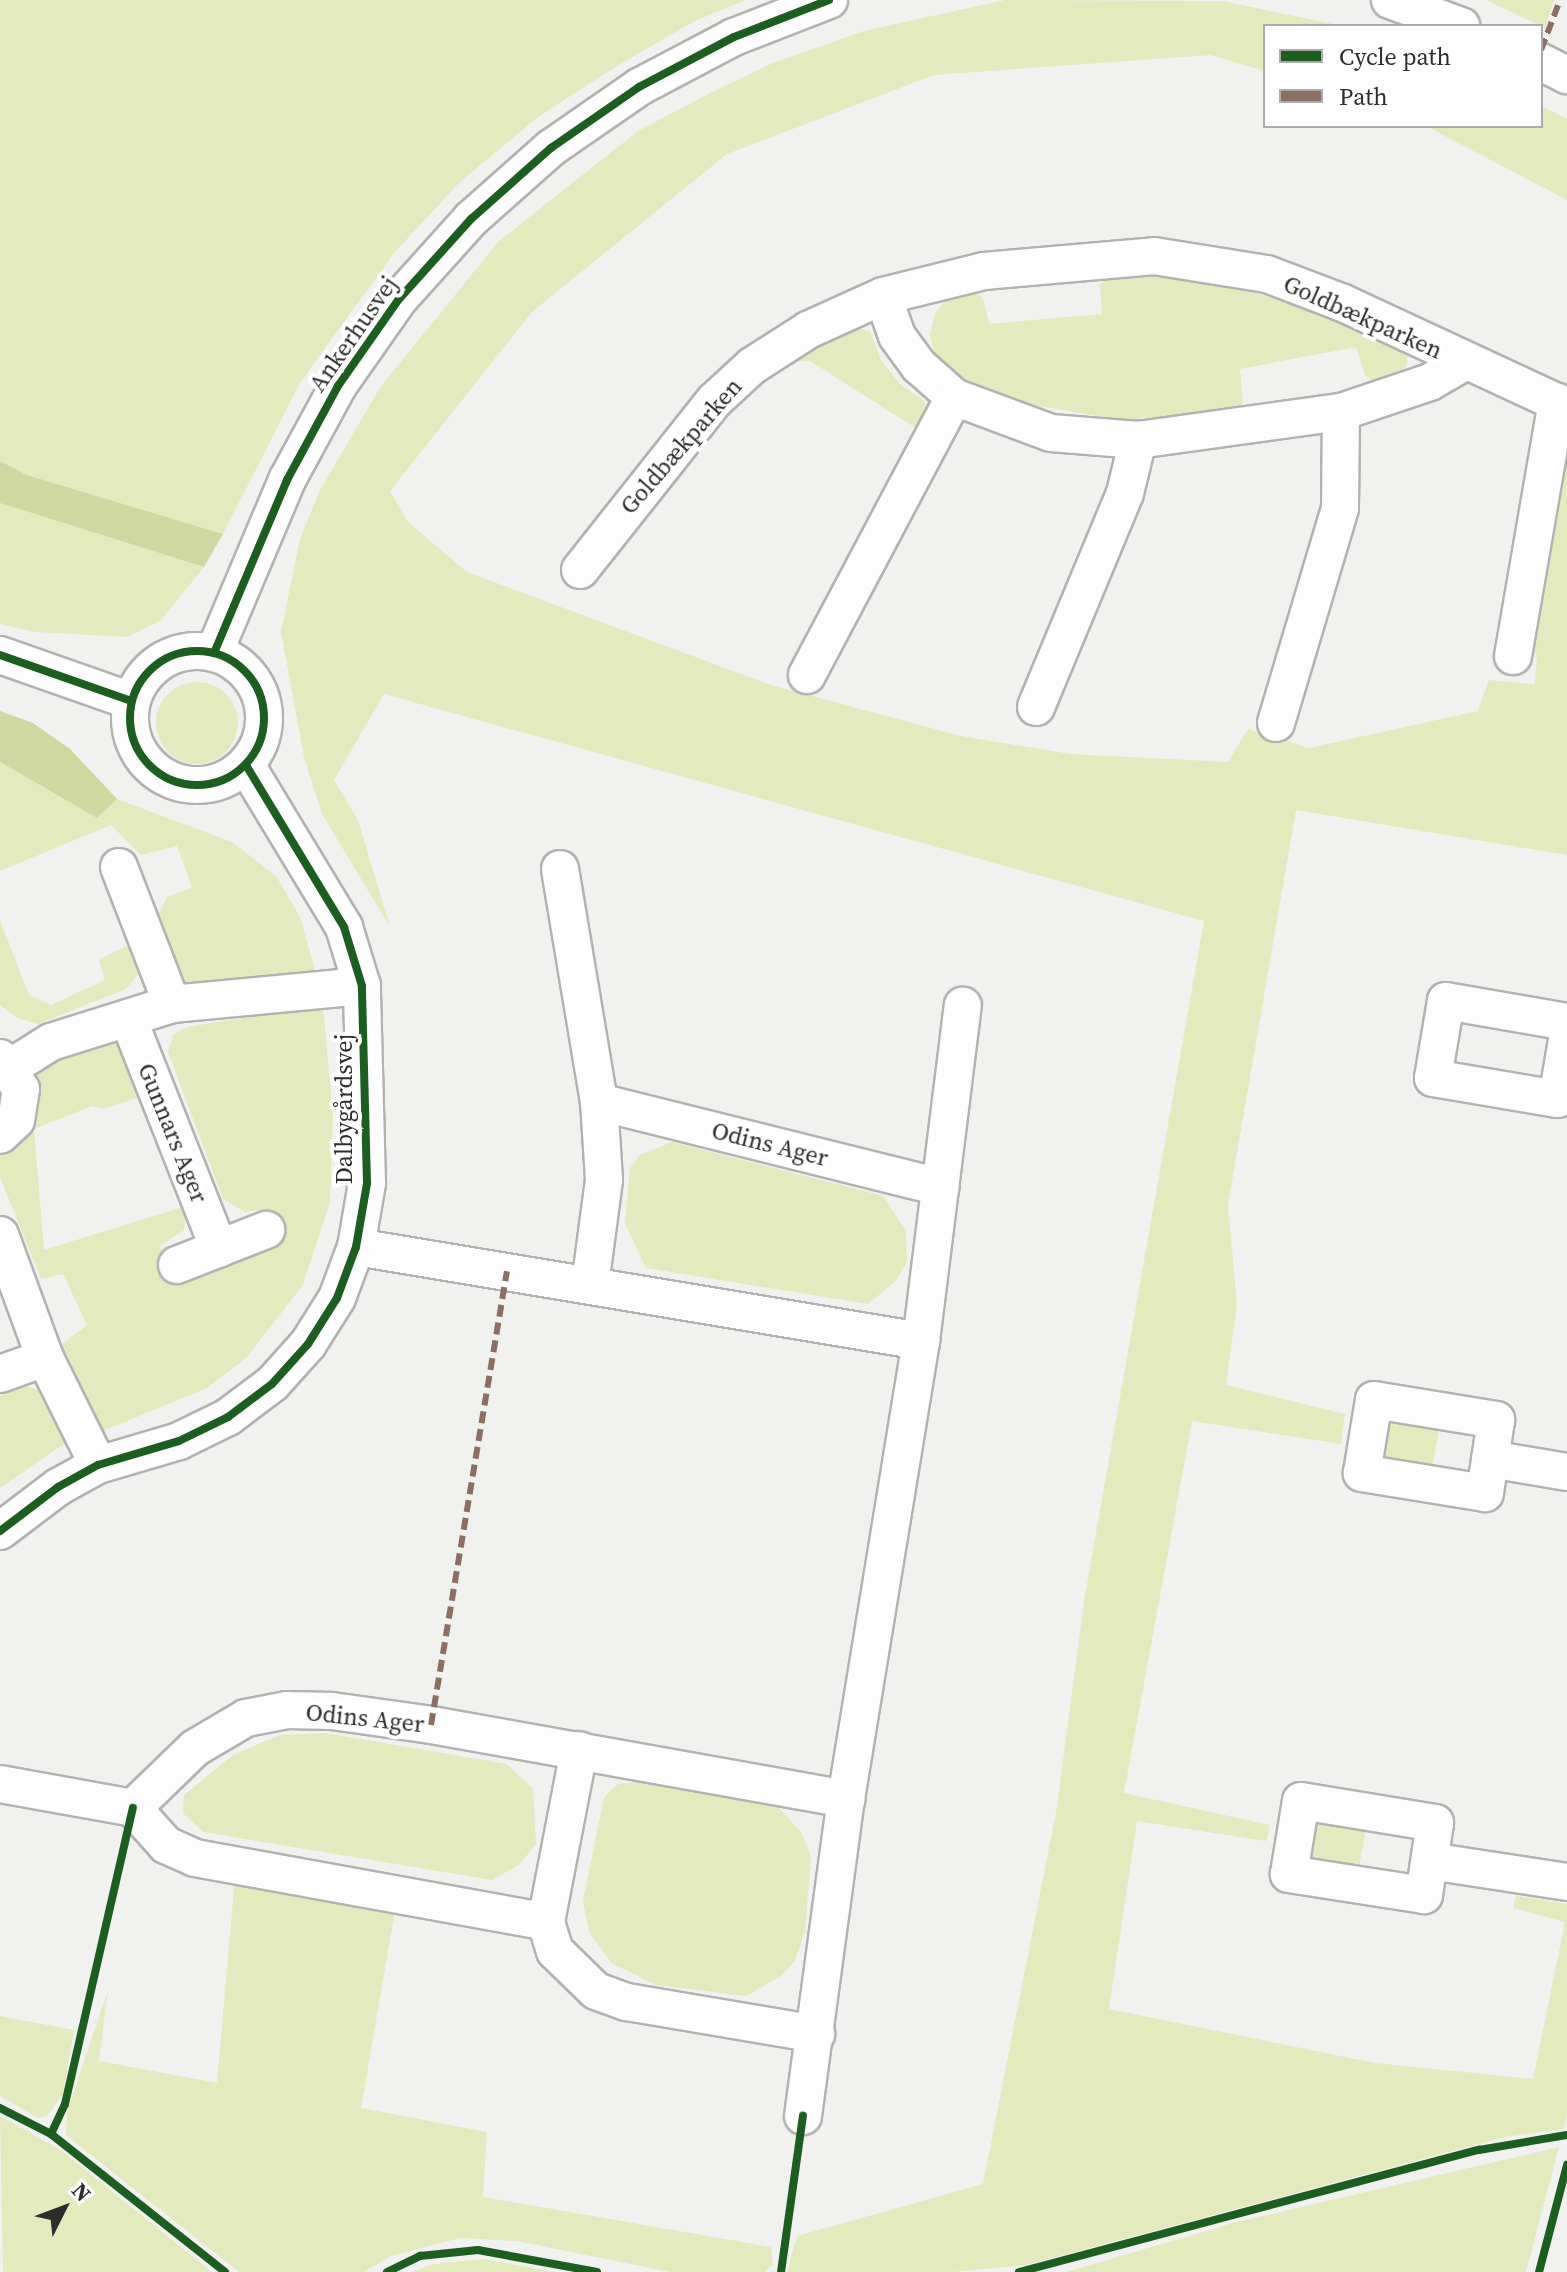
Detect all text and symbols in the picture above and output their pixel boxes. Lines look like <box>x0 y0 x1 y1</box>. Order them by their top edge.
legend <box>1263 24 1543 128</box>
text: Cycle path <box>1339 40 1451 73</box>
text: Path <box>1339 80 1388 113</box>
street label: Goldbækparken <box>1279 269 1447 365</box>
street label: Ankerhusvej <box>303 271 403 397</box>
street label: Goldbækparken <box>614 372 748 520</box>
street label: Dalbygårdsvej <box>330 1034 358 1184</box>
street label: Gunnars Ager <box>132 1059 214 1207</box>
street label: Odins Ager <box>709 1116 831 1172</box>
street label: Odins Ager <box>304 1697 426 1739</box>
north arrow <box>24 2168 104 2248</box>
text: N <box>65 2176 98 2208</box>

